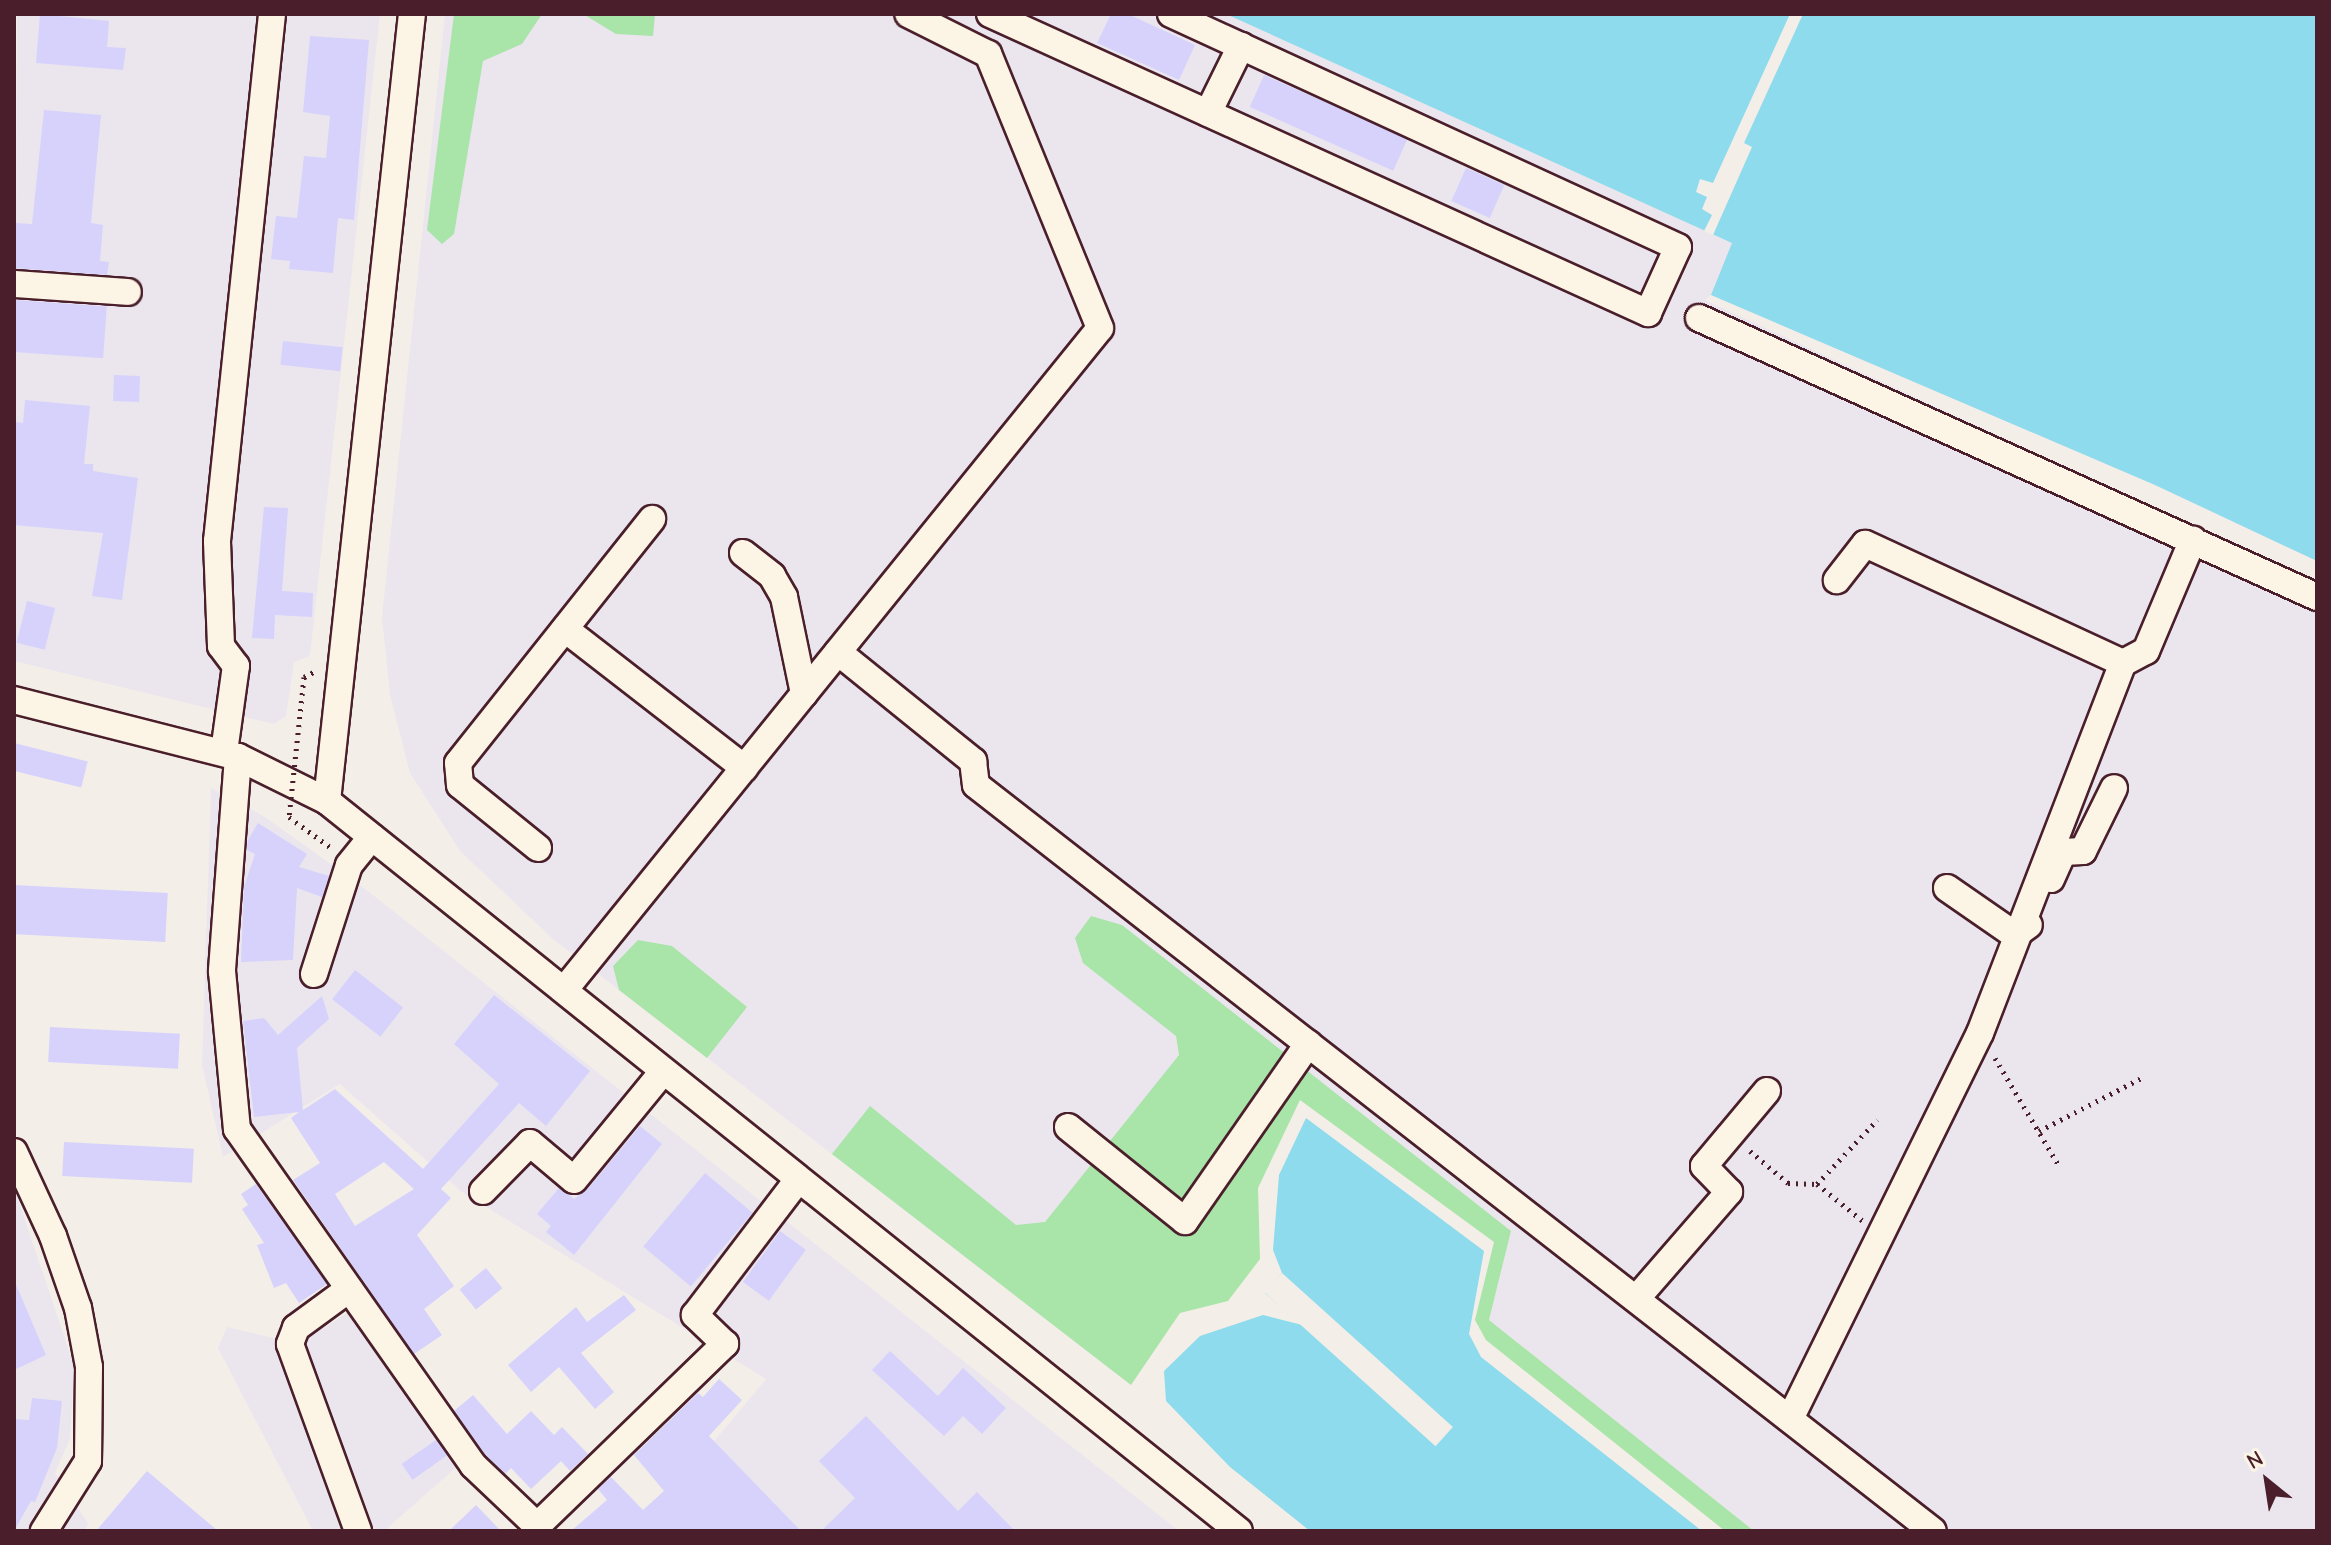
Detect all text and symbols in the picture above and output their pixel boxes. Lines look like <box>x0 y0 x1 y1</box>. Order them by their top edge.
north arrow <box>2227 1441 2307 1521</box>
text: N <box>2242 1445 2268 1475</box>

